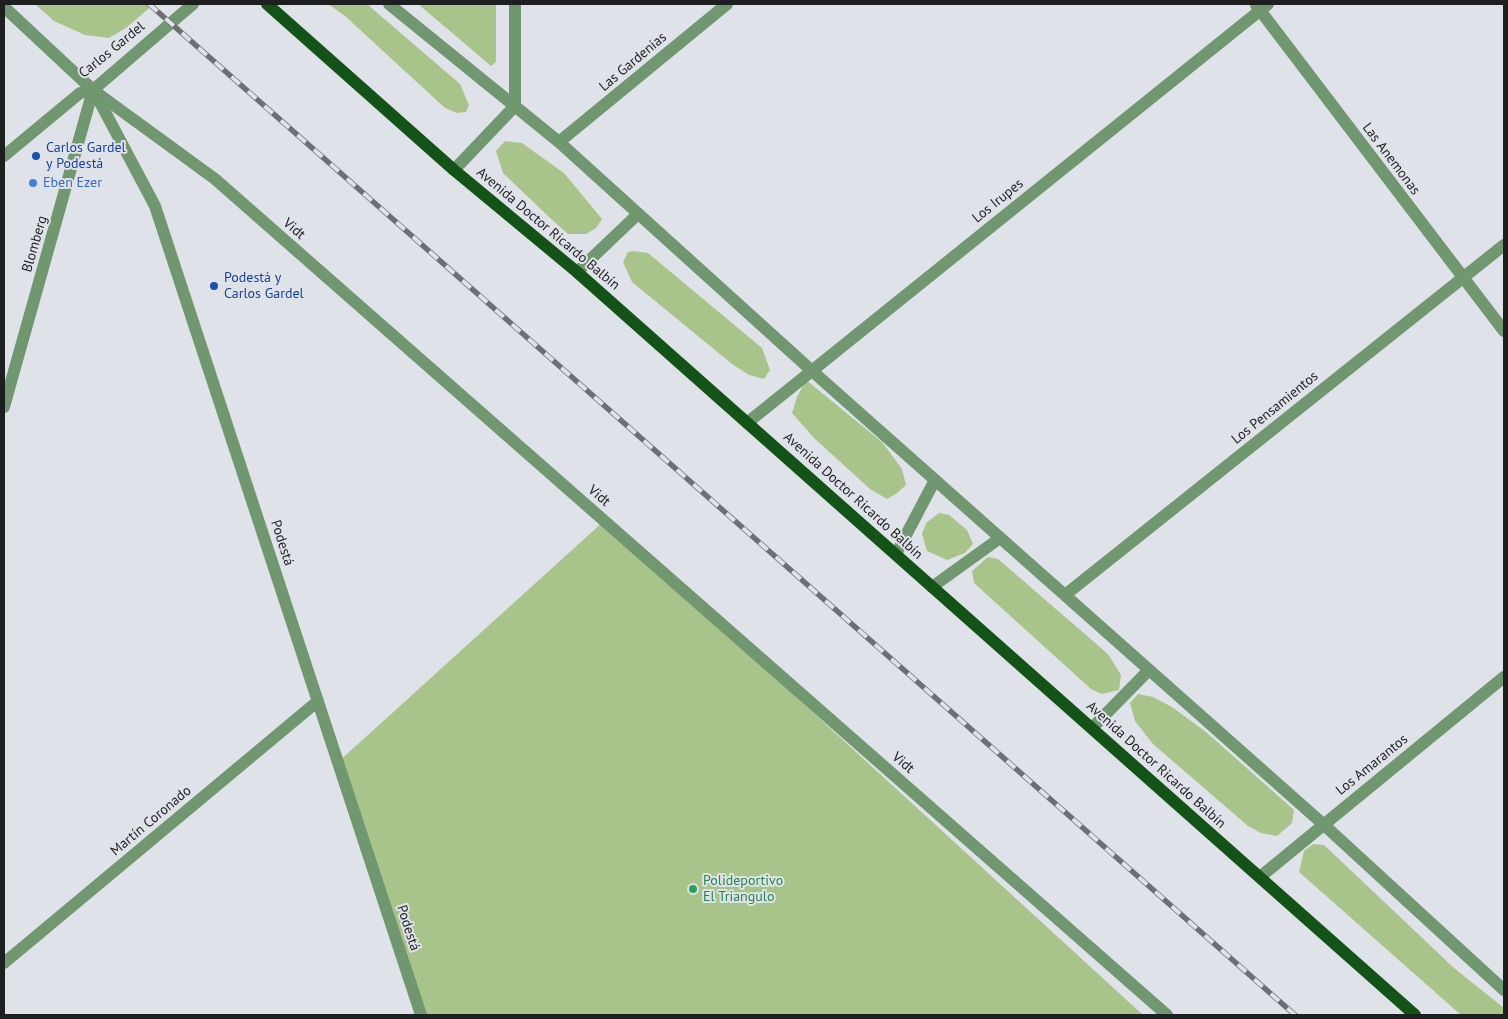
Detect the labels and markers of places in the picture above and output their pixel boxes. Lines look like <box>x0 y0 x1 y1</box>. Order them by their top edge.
place label: Carlos Gardel y Podestá <box>46 140 126 172</box>
marker: Carlos Gardel y Podestá <box>30 150 42 162</box>
place label: Eben Ezer <box>43 175 102 191</box>
marker: Eben Ezer <box>27 177 39 189</box>
place label: Podestá y Carlos Gardel <box>224 270 304 302</box>
marker: Podestá y Carlos Gardel <box>208 280 220 292</box>
place label: Polideportivo El Triangulo <box>703 873 783 906</box>
marker: Polideportivo El Triangulo <box>687 883 699 895</box>

